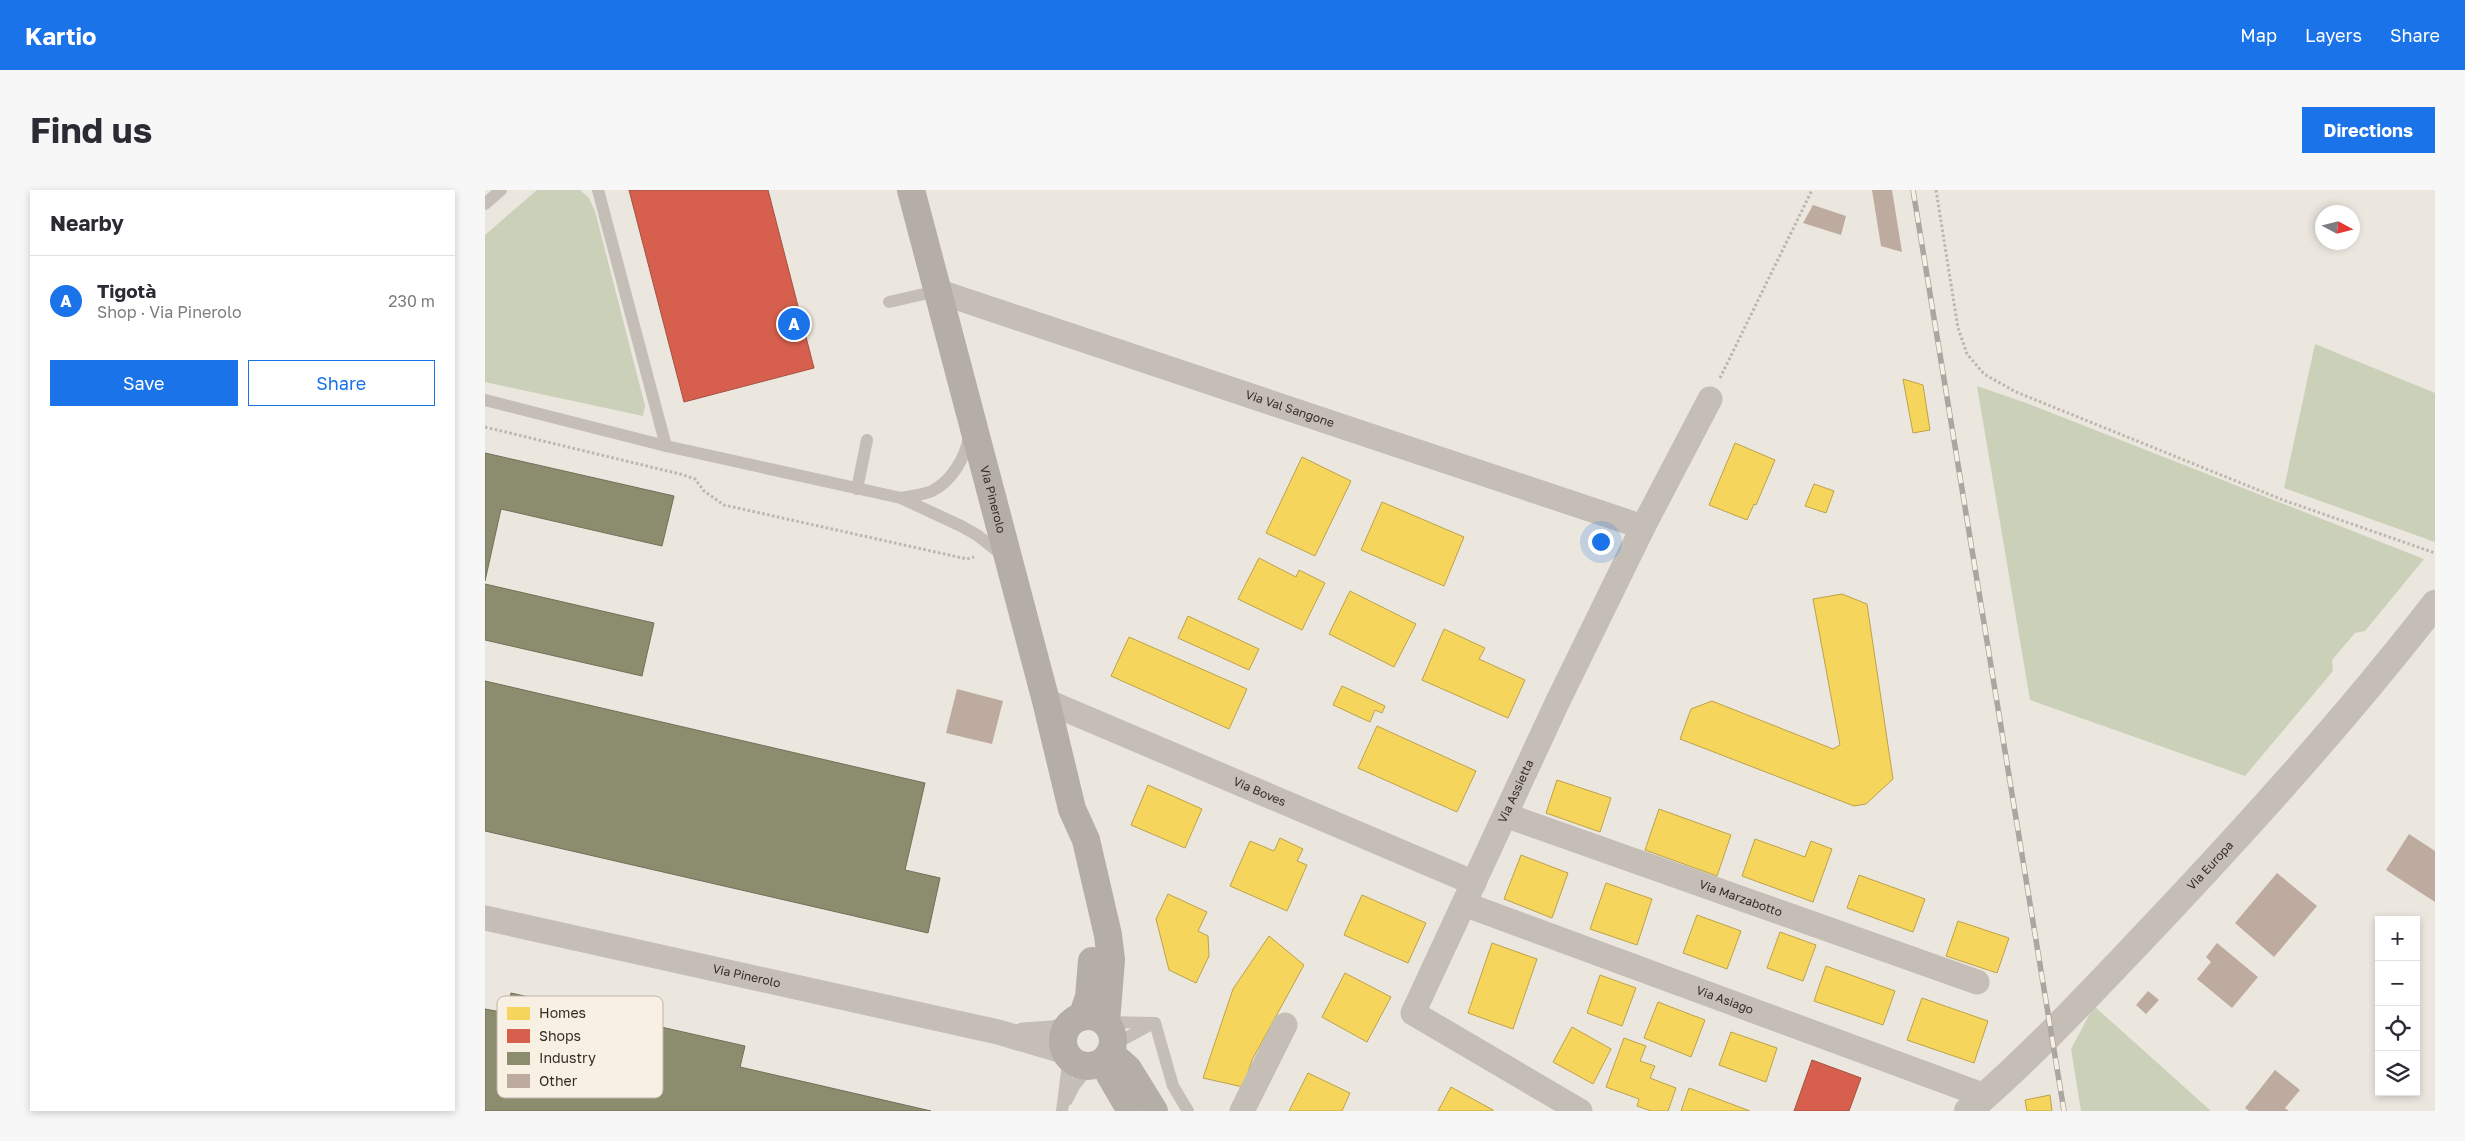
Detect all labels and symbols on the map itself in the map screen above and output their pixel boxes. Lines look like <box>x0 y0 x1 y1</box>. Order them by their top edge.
north arrow <box>2315 205 2360 250</box>
pin: A <box>778 305 810 343</box>
street label: Via Val Sangone <box>1244 387 1336 430</box>
street label: Via Pinerolo <box>977 464 1009 535</box>
your location <box>1588 529 1614 555</box>
street label: Via Assietta <box>1494 757 1537 825</box>
street label: Via Boves <box>1231 773 1288 809</box>
street label: Via Europa <box>2184 838 2236 893</box>
street label: Via Marzabotto <box>1697 876 1784 920</box>
street label: Via Pinerolo <box>711 961 782 990</box>
street label: Via Asiago <box>1694 982 1756 1017</box>
legend <box>497 996 663 1098</box>
text: Homes <box>539 1004 586 1021</box>
text: Shops <box>539 1027 581 1044</box>
text: Industry <box>539 1049 596 1066</box>
text: Other <box>539 1072 578 1089</box>

